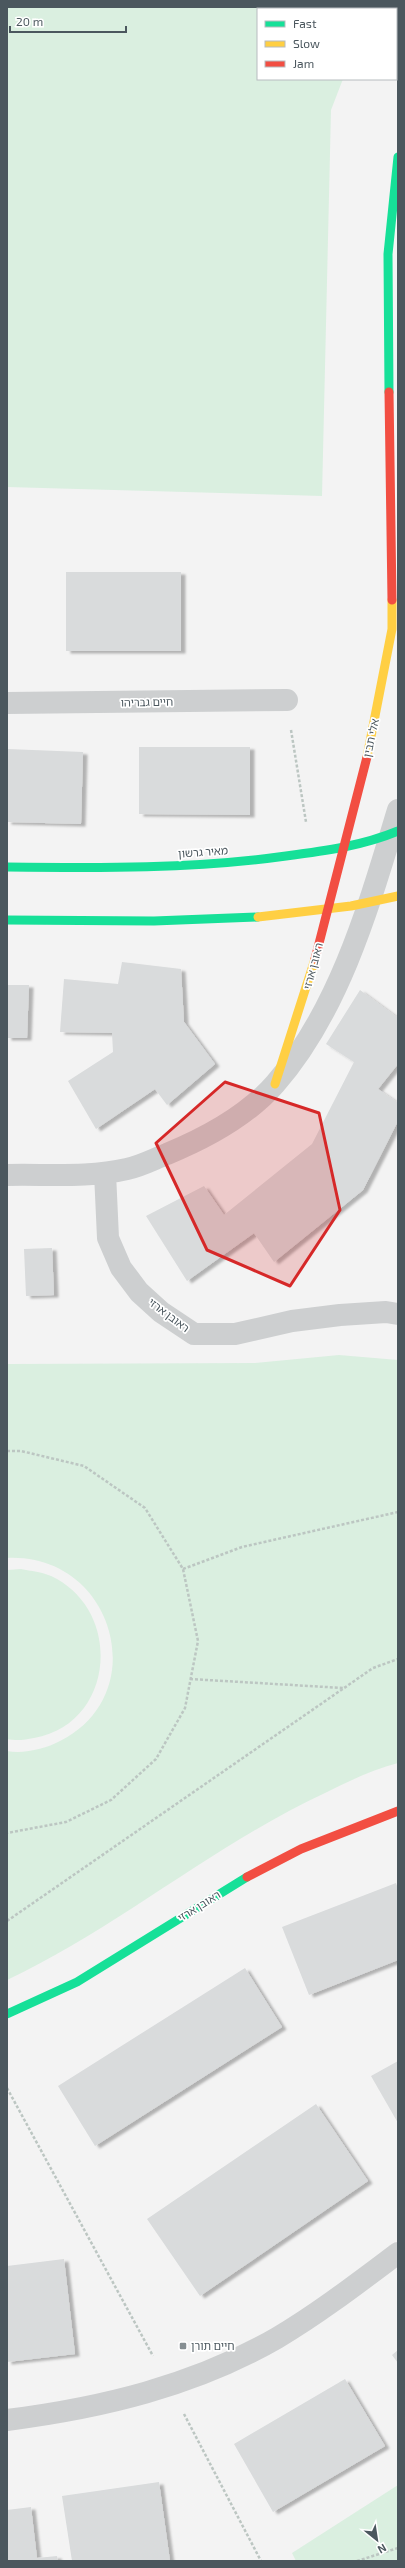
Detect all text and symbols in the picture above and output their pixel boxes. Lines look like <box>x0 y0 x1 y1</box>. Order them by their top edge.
scale bar <box>10 8 126 34</box>
legend <box>257 8 397 80</box>
text: 20 m <box>16 14 43 28</box>
text: Fast <box>293 16 317 30</box>
text: Slow <box>293 36 320 50</box>
text: Jam <box>293 56 314 70</box>
street label: חיים גבריהו <box>121 695 173 708</box>
street label: אלי תבין <box>360 717 381 758</box>
street label: מאיר גרשון <box>178 843 228 860</box>
street label: ראובן ארזי <box>300 941 325 991</box>
street label: ראובן ארזי <box>146 1295 192 1334</box>
street label: ראובן ארזי <box>175 1887 222 1924</box>
place label: חיים תורן <box>191 2339 235 2352</box>
marker: חיים תורן <box>178 2341 188 2351</box>
north arrow <box>357 2520 397 2560</box>
text: N <box>376 2541 389 2557</box>

